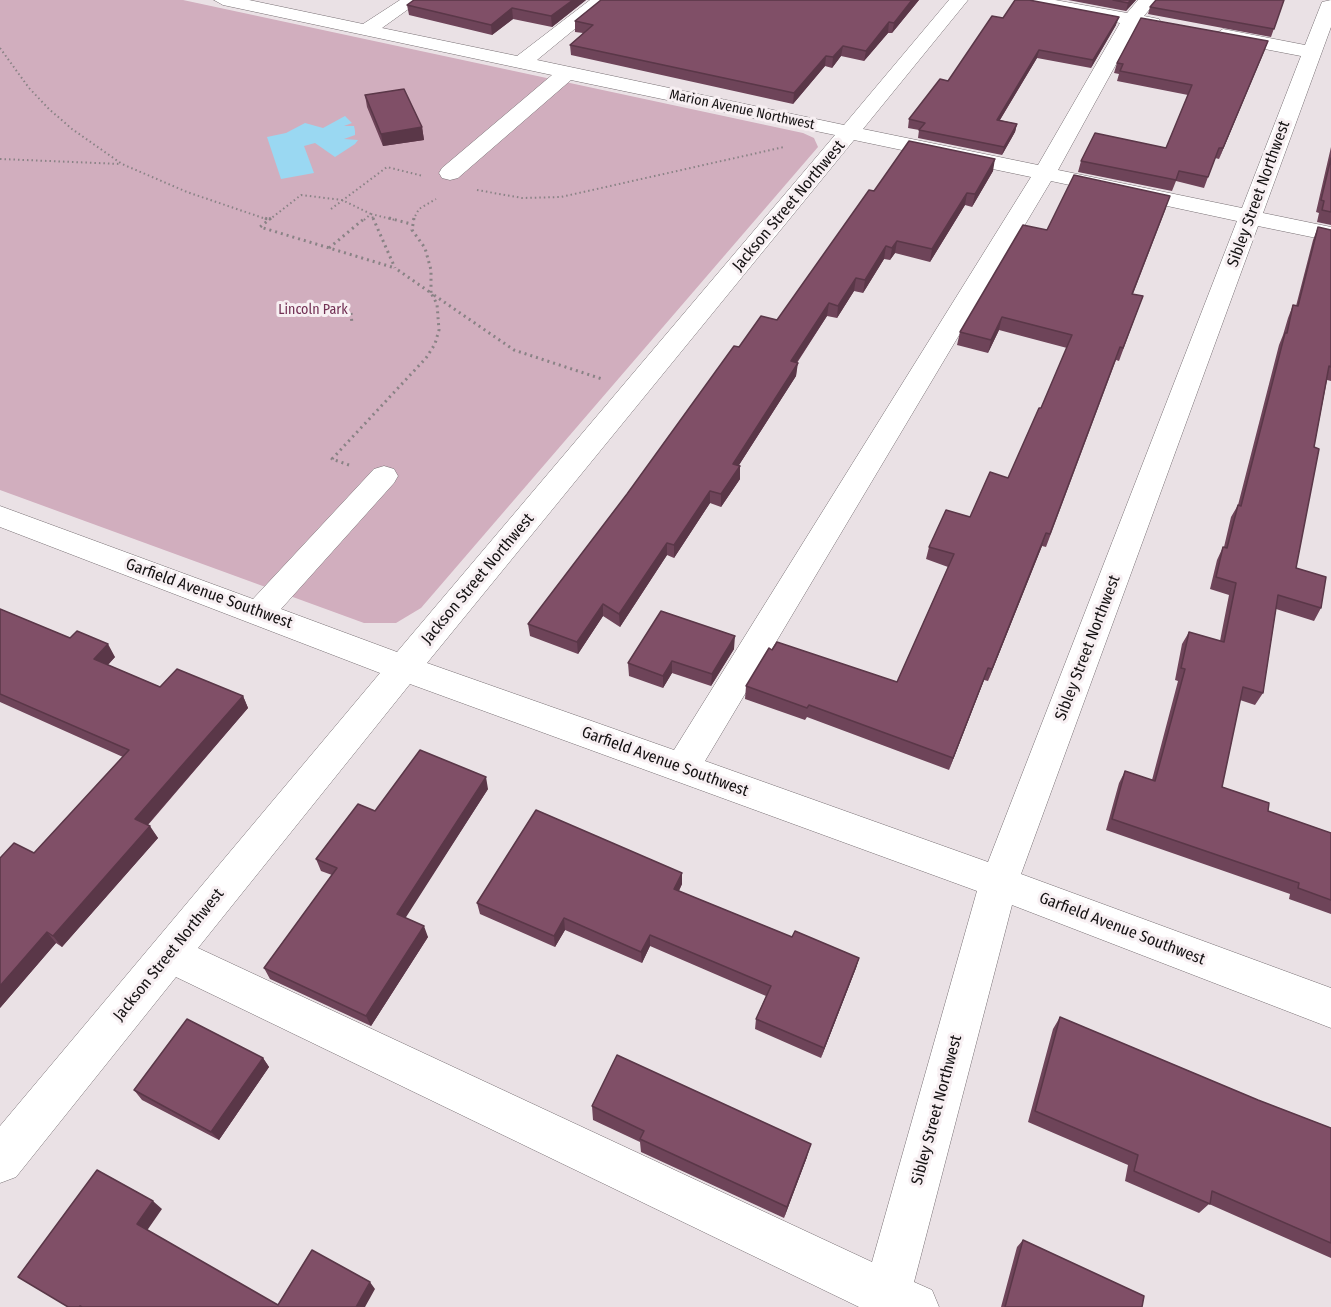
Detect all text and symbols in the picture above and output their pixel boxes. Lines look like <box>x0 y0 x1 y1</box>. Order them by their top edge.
street label: Marion Avenue Northwest <box>668 86 816 134</box>
street label: Sibley Street Northwest <box>1224 118 1294 270</box>
street label: Jackson Street Northwest <box>729 137 849 275</box>
park label: Lincoln Park <box>278 302 348 318</box>
street label: Jackson Street Northwest <box>418 510 538 648</box>
street label: Garfield Avenue Southwest <box>123 555 295 633</box>
street label: Sibley Street Northwest <box>1051 573 1125 723</box>
street label: Garfield Avenue Southwest <box>579 723 751 801</box>
street label: Jackson Street Northwest <box>110 885 228 1025</box>
street label: Garfield Avenue Southwest <box>1036 888 1208 970</box>
street label: Sibley Street Northwest <box>908 1033 966 1187</box>

